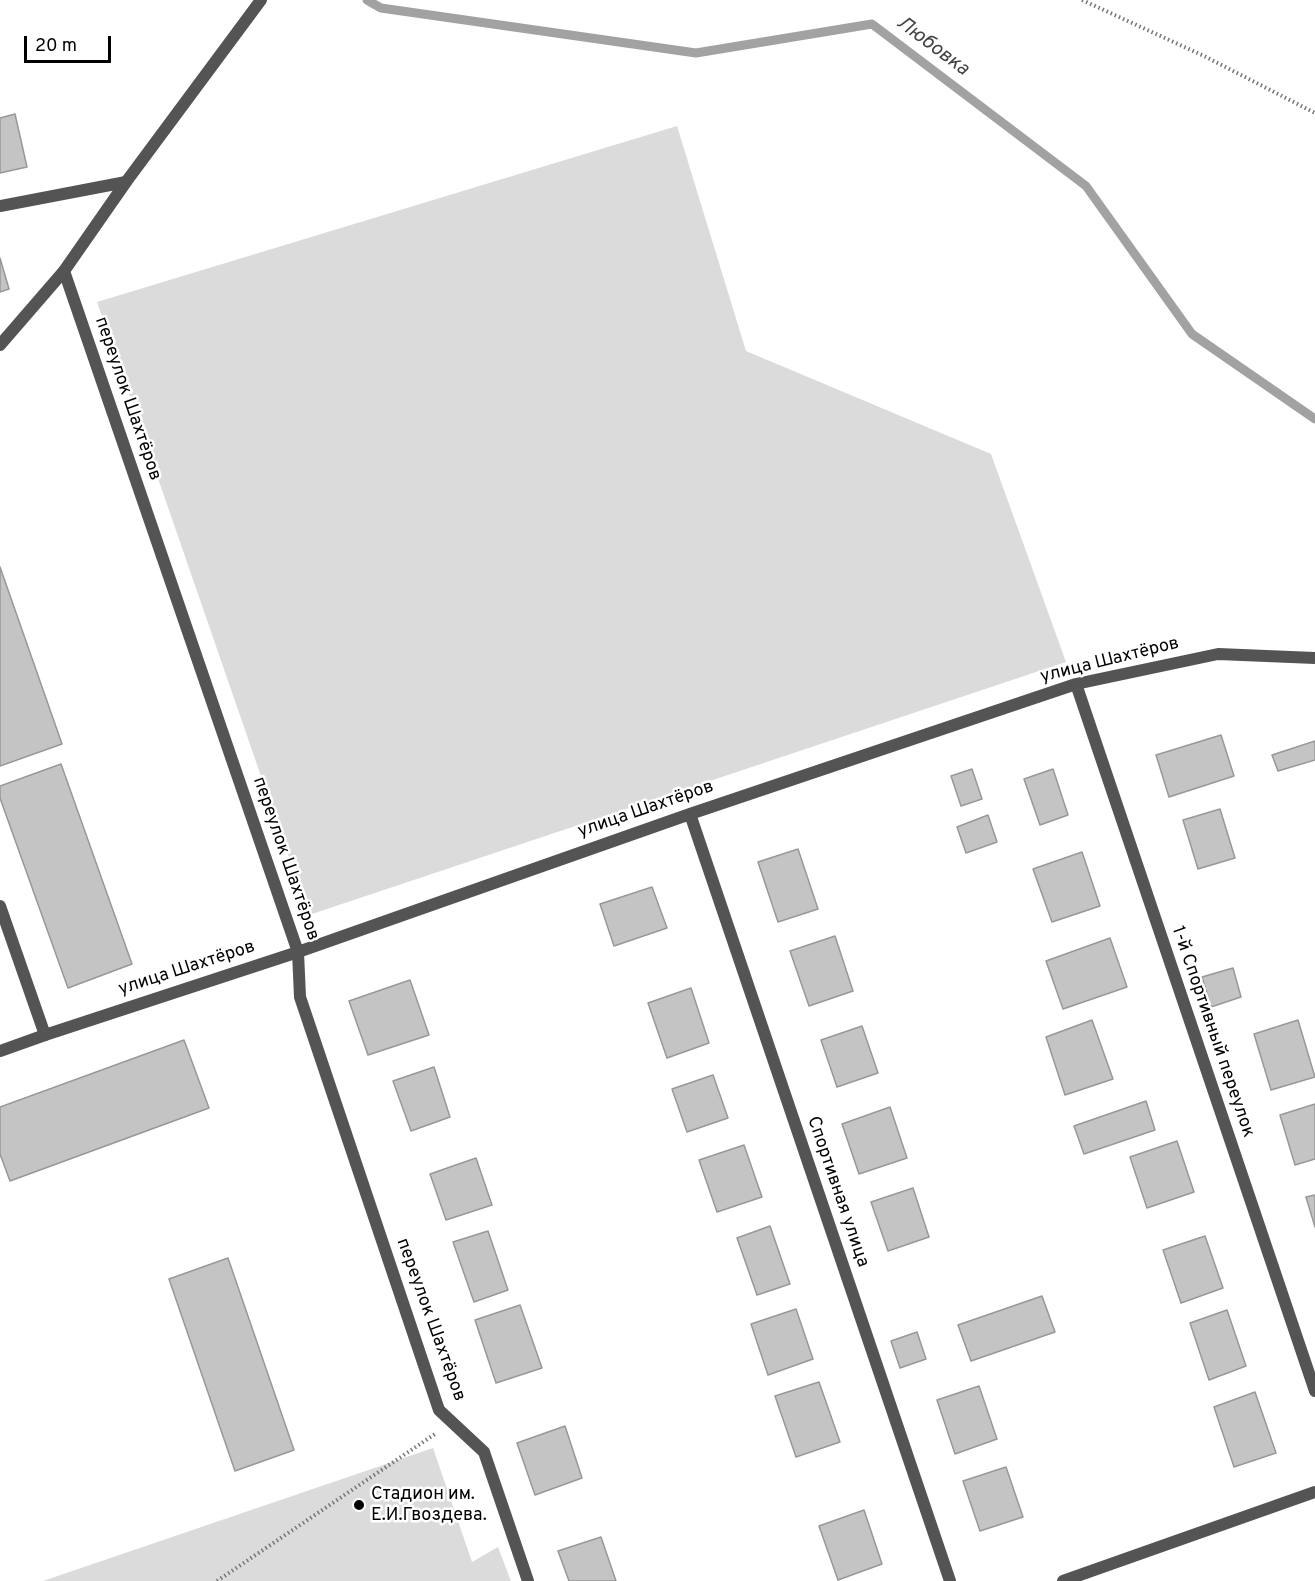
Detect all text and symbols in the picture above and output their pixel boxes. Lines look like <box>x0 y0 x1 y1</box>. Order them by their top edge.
water label: Любовка <box>891 12 973 82</box>
scale bar <box>27 24 114 62</box>
text: 20 m <box>35 35 77 58</box>
street label: переулок Шахтёров <box>89 314 165 484</box>
street label: улица Шахтёров <box>1038 633 1182 689</box>
street label: переулок Шахтёров <box>247 774 323 944</box>
street label: улица Шахтёров <box>575 777 717 843</box>
street label: 1-й Спортивный переулок <box>1166 924 1258 1140</box>
street label: улица Шахтёров <box>116 937 258 1001</box>
street label: Спортивная улица <box>801 1114 873 1270</box>
street label: переулок Шахтёров <box>391 1236 469 1404</box>
place label: Стадион им. Е.И.Гвоздева. <box>371 1484 487 1526</box>
marker: Стадион им. Е.И.Гвоздева. <box>352 1498 366 1512</box>

